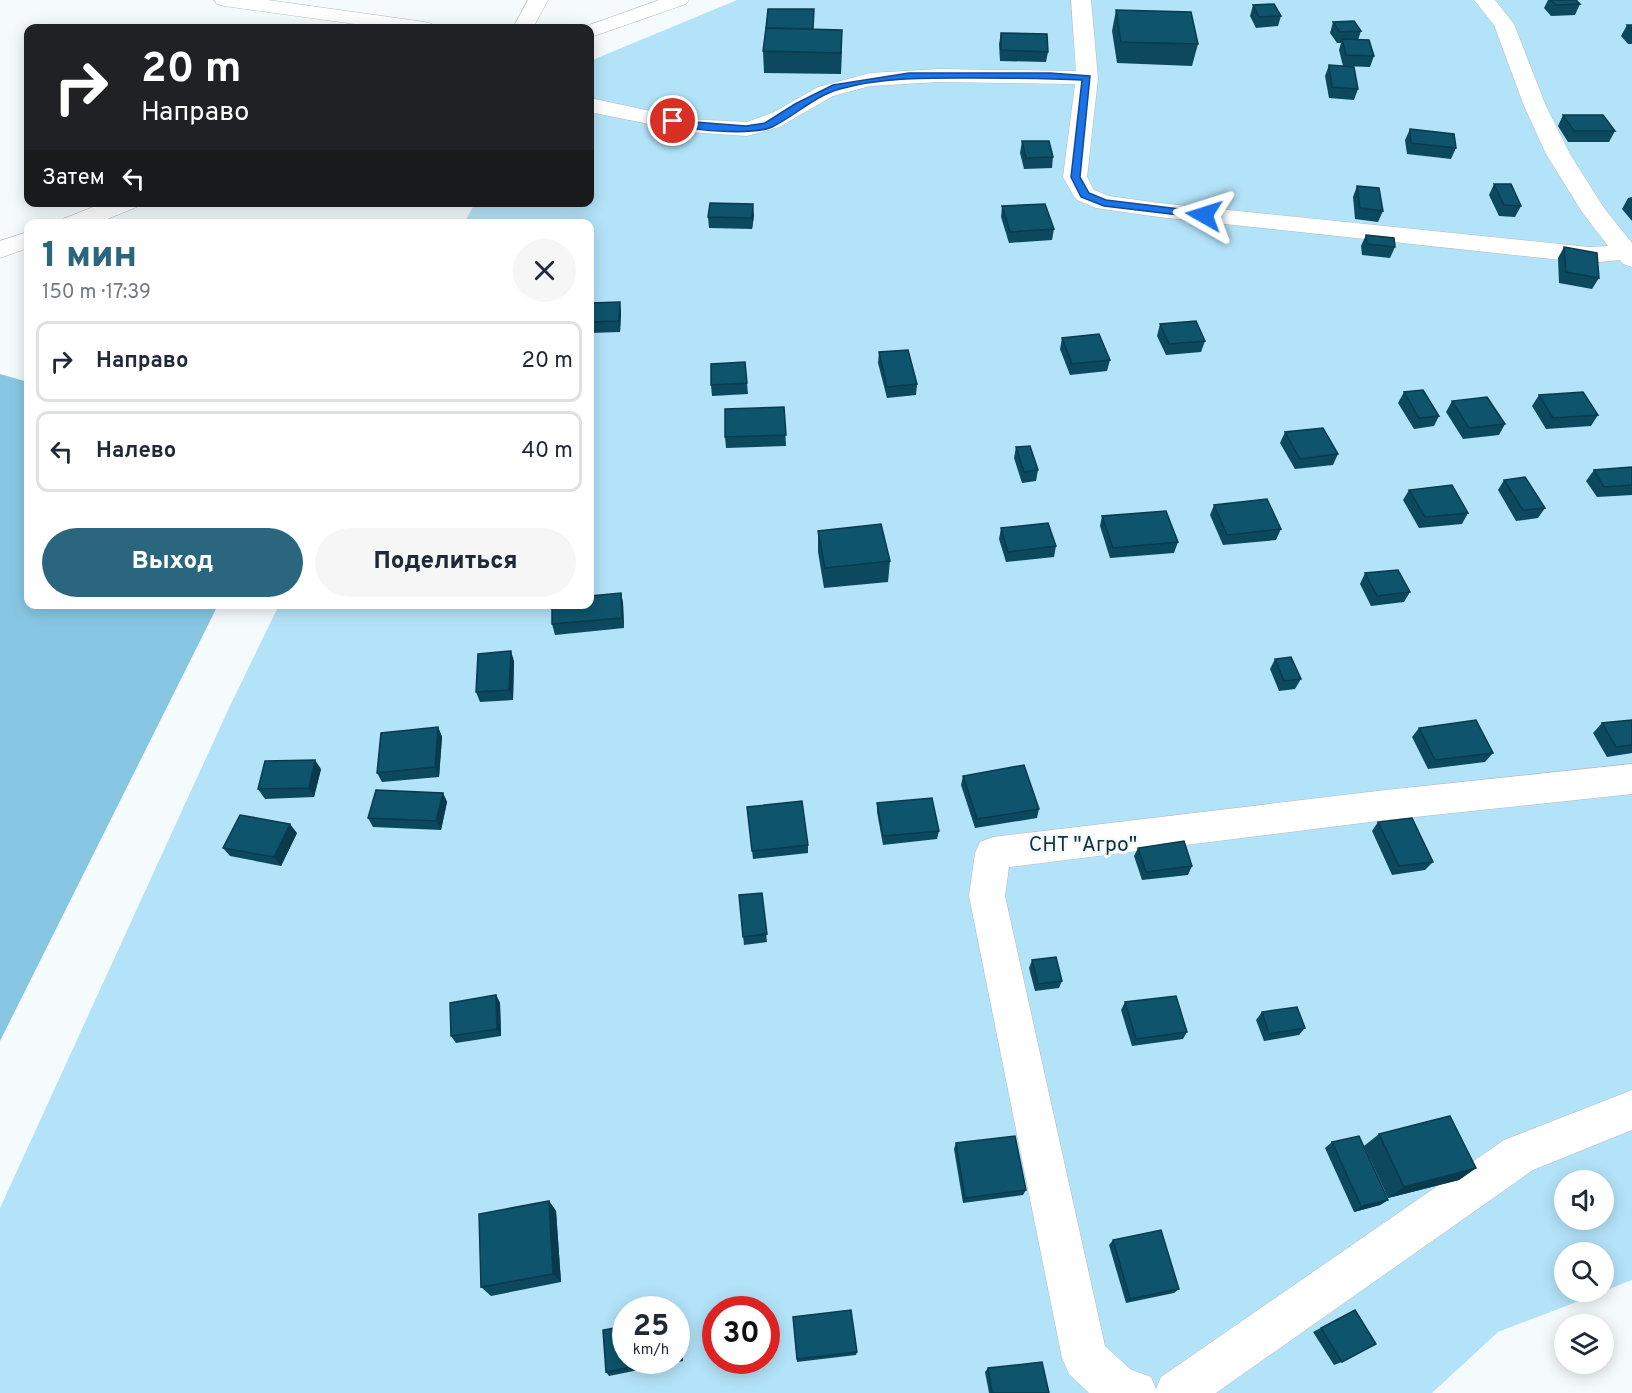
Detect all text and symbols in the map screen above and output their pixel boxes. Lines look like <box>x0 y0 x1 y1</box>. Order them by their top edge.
text: 20 m <box>141 44 242 97</box>
icon: right <box>42 48 120 126</box>
pin <box>647 95 698 146</box>
text: Направо <box>141 96 249 130</box>
icon: arrive <box>656 104 689 137</box>
icon: left <box>117 162 150 195</box>
text: Затем <box>42 165 105 192</box>
position arrow <box>1172 183 1236 247</box>
text: 1 мин <box>42 234 137 280</box>
button: close <box>513 239 576 302</box>
text: 150 m · 17:39 <box>42 280 151 306</box>
icon: right <box>45 345 78 378</box>
text: Направо <box>96 348 188 375</box>
text: 20 m <box>522 348 573 375</box>
icon: left <box>45 435 78 468</box>
text: Налево <box>96 438 176 465</box>
text: 40 m <box>521 438 573 465</box>
button: Выход <box>42 528 303 597</box>
button: Поделиться <box>315 528 576 597</box>
park label: СНТ "Агро" <box>1029 832 1137 859</box>
map controls <box>1554 1170 1614 1374</box>
button: sound <box>1554 1170 1614 1230</box>
button: search <box>1554 1242 1614 1302</box>
speed limit sign: 30 <box>702 1296 780 1374</box>
text: 25 <box>633 1309 669 1346</box>
button: layers <box>1554 1314 1614 1374</box>
text: km/h <box>633 1341 669 1360</box>

